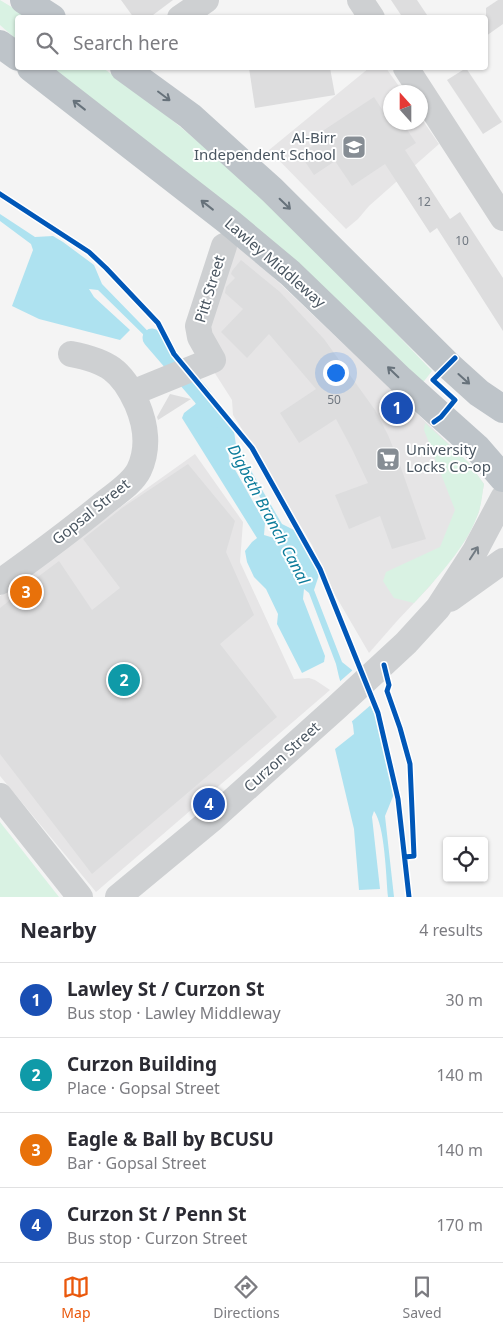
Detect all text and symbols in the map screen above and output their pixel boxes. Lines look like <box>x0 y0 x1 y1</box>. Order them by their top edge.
search box <box>15 15 488 70</box>
icon: search <box>33 29 61 57</box>
text: Search here <box>73 30 179 56</box>
north arrow <box>383 85 428 130</box>
one-way arrow <box>157 91 170 102</box>
one-way arrow <box>72 100 86 110</box>
place label: Al-Birr Independent School <box>194 127 336 164</box>
school or university icon: Al-Birr Independent School <box>341 134 367 160</box>
house number: 12 <box>417 193 431 210</box>
one-way arrow <box>279 198 292 210</box>
one-way arrow <box>201 199 214 210</box>
street label: Lawley Middleway <box>221 213 331 312</box>
house number: 10 <box>455 232 469 249</box>
street label: Pitt Street <box>189 252 229 325</box>
your location <box>323 360 349 386</box>
one-way arrow <box>386 366 399 378</box>
one-way arrow <box>457 373 470 385</box>
pin: 1 <box>381 389 413 427</box>
house number: 50 <box>327 391 341 408</box>
place label: University Locks Co-op <box>406 439 491 476</box>
water label: Digbeth Branch Canal <box>223 440 316 589</box>
supermarket icon: University Locks Co-op <box>375 446 401 472</box>
street label: Gopsal Street <box>47 473 134 549</box>
one-way arrow <box>468 546 479 560</box>
pin: 3 <box>10 573 42 611</box>
pin: 2 <box>108 661 140 699</box>
street label: Curzon Street <box>239 716 324 796</box>
pin: 4 <box>193 785 225 823</box>
map controls <box>443 837 488 882</box>
button: locate <box>443 837 488 882</box>
text: Nearby <box>20 916 96 944</box>
text: 4 results <box>419 919 483 941</box>
text: Lawley St / Curzon St <box>67 976 264 1002</box>
text: 1 <box>31 989 41 1011</box>
text: 30 m <box>446 989 483 1011</box>
text: Bus stop · Lawley Middleway <box>67 1002 281 1024</box>
text: Curzon Building <box>67 1051 217 1077</box>
text: 2 <box>31 1064 41 1086</box>
text: 140 m <box>436 1064 483 1086</box>
text: Place · Gopsal Street <box>67 1077 220 1099</box>
text: Eagle & Ball by BCUSU <box>67 1126 274 1152</box>
text: 3 <box>31 1139 41 1161</box>
text: 140 m <box>436 1139 483 1161</box>
text: Bar · Gopsal Street <box>67 1152 206 1174</box>
text: Curzon St / Penn St <box>67 1201 247 1227</box>
text: 4 <box>31 1214 41 1236</box>
text: 170 m <box>436 1214 483 1236</box>
text: Bus stop · Curzon Street <box>67 1227 247 1249</box>
tab: Map <box>61 1273 91 1322</box>
tab: Directions <box>213 1273 280 1322</box>
tab: Saved <box>402 1273 442 1322</box>

